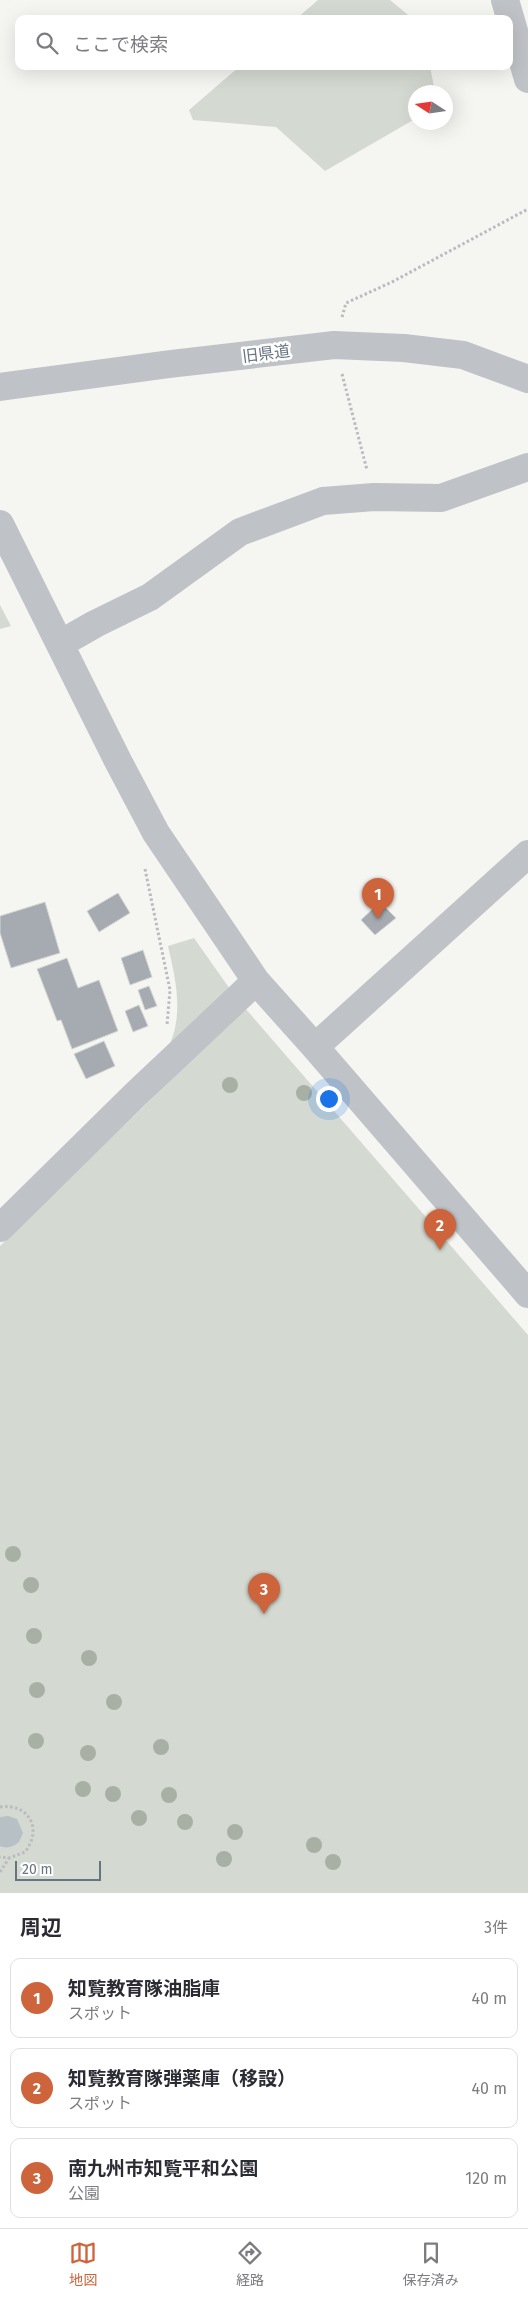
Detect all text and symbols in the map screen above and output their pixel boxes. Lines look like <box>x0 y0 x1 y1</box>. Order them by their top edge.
search box <box>15 15 513 70</box>
icon: search <box>33 29 61 57</box>
text: ここで検索 <box>73 33 168 56</box>
north arrow <box>408 85 453 130</box>
street label: 旧県道 <box>241 341 291 366</box>
pin: 1 <box>362 878 394 919</box>
your location <box>316 1086 342 1112</box>
pin: 2 <box>424 1209 456 1250</box>
pin: 3 <box>248 1573 280 1614</box>
scale bar <box>15 1858 101 1881</box>
text: 20 m <box>22 1861 52 1878</box>
text: 周辺 <box>20 1915 62 1941</box>
text: 3件 <box>484 1918 508 1937</box>
text: 知覧教育隊油脂庫 <box>68 1977 220 2000</box>
text: 1 <box>33 1989 41 2008</box>
text: 40 m <box>472 1989 507 2008</box>
text: スポット <box>68 2004 132 2023</box>
text: 知覧教育隊弾薬庫（移設） <box>68 2067 296 2090</box>
text: 2 <box>33 2079 41 2098</box>
text: 40 m <box>472 2079 507 2098</box>
text: スポット <box>68 2094 132 2113</box>
text: 南九州市知覧平和公園 <box>68 2157 258 2180</box>
text: 3 <box>33 2169 41 2188</box>
text: 120 m <box>465 2169 507 2188</box>
text: 公園 <box>68 2184 100 2203</box>
tab: 地図 <box>69 2239 97 2289</box>
tab: 経路 <box>236 2239 264 2289</box>
tab: 保存済み <box>403 2239 459 2289</box>

